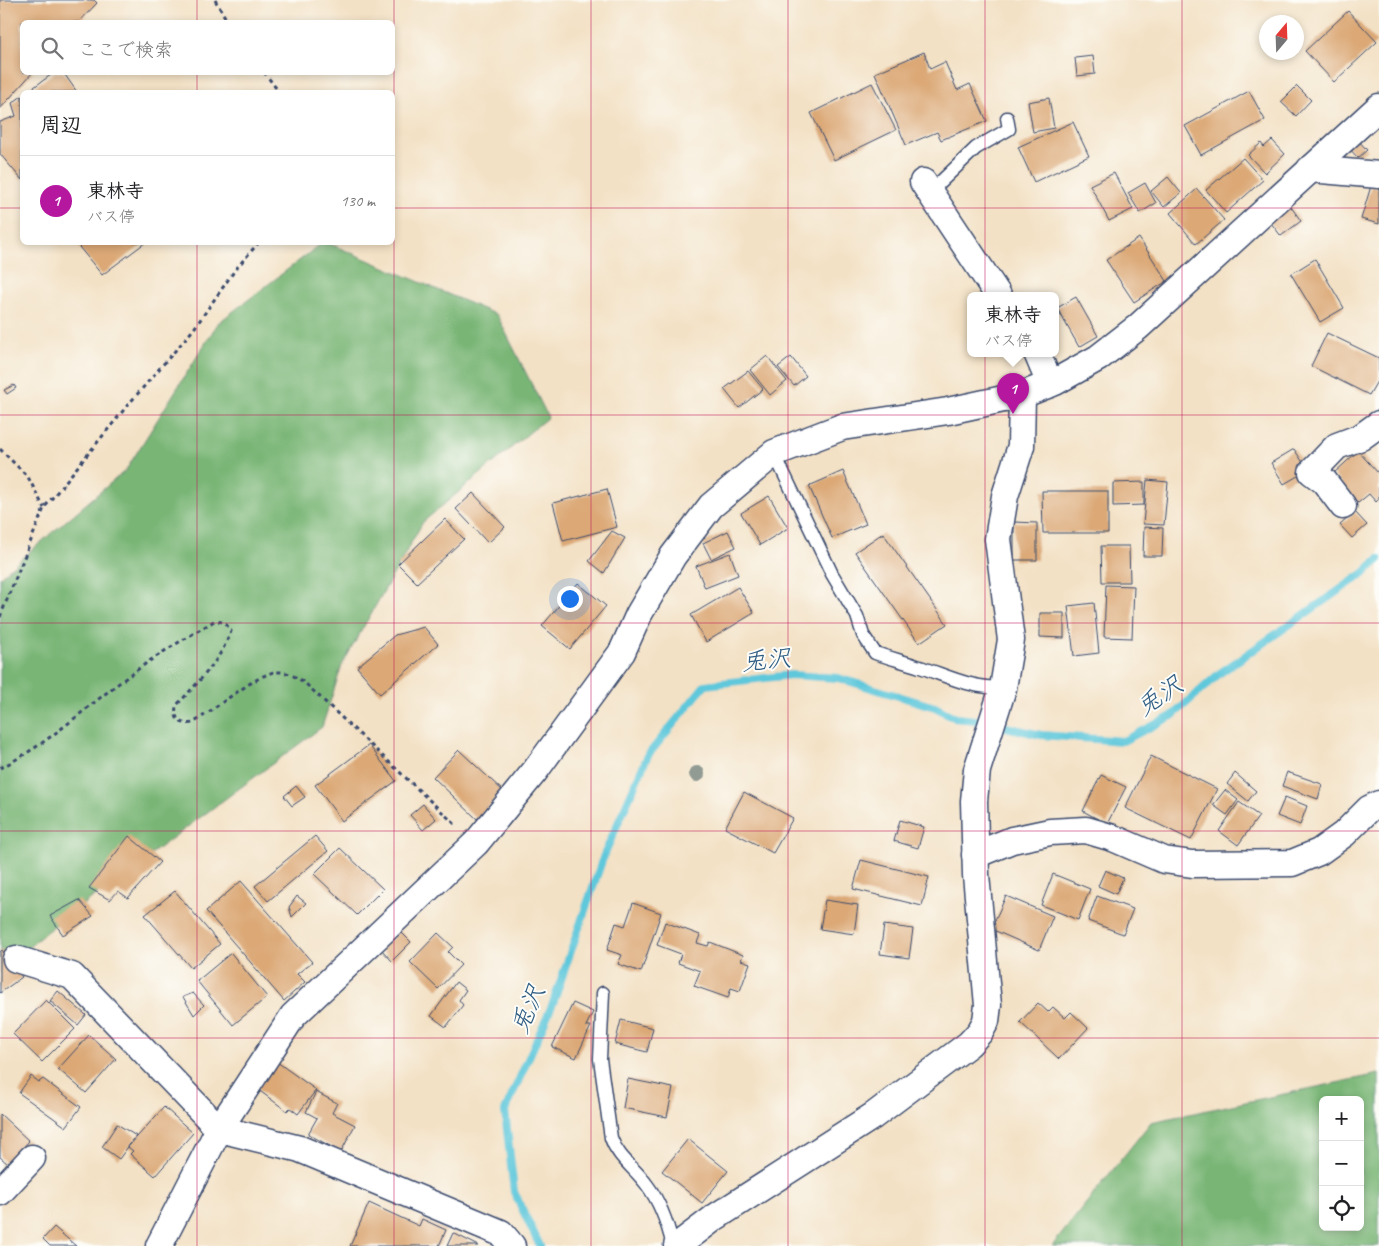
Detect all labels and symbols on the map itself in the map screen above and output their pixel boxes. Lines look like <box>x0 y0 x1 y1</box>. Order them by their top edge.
north arrow <box>1259 15 1304 60</box>
pin: 1 <box>997 373 1029 414</box>
your location <box>557 586 583 612</box>
water label: 兎沢 <box>740 642 793 678</box>
water label: 兎沢 <box>1130 668 1190 723</box>
water label: 兎沢 <box>503 979 553 1039</box>

